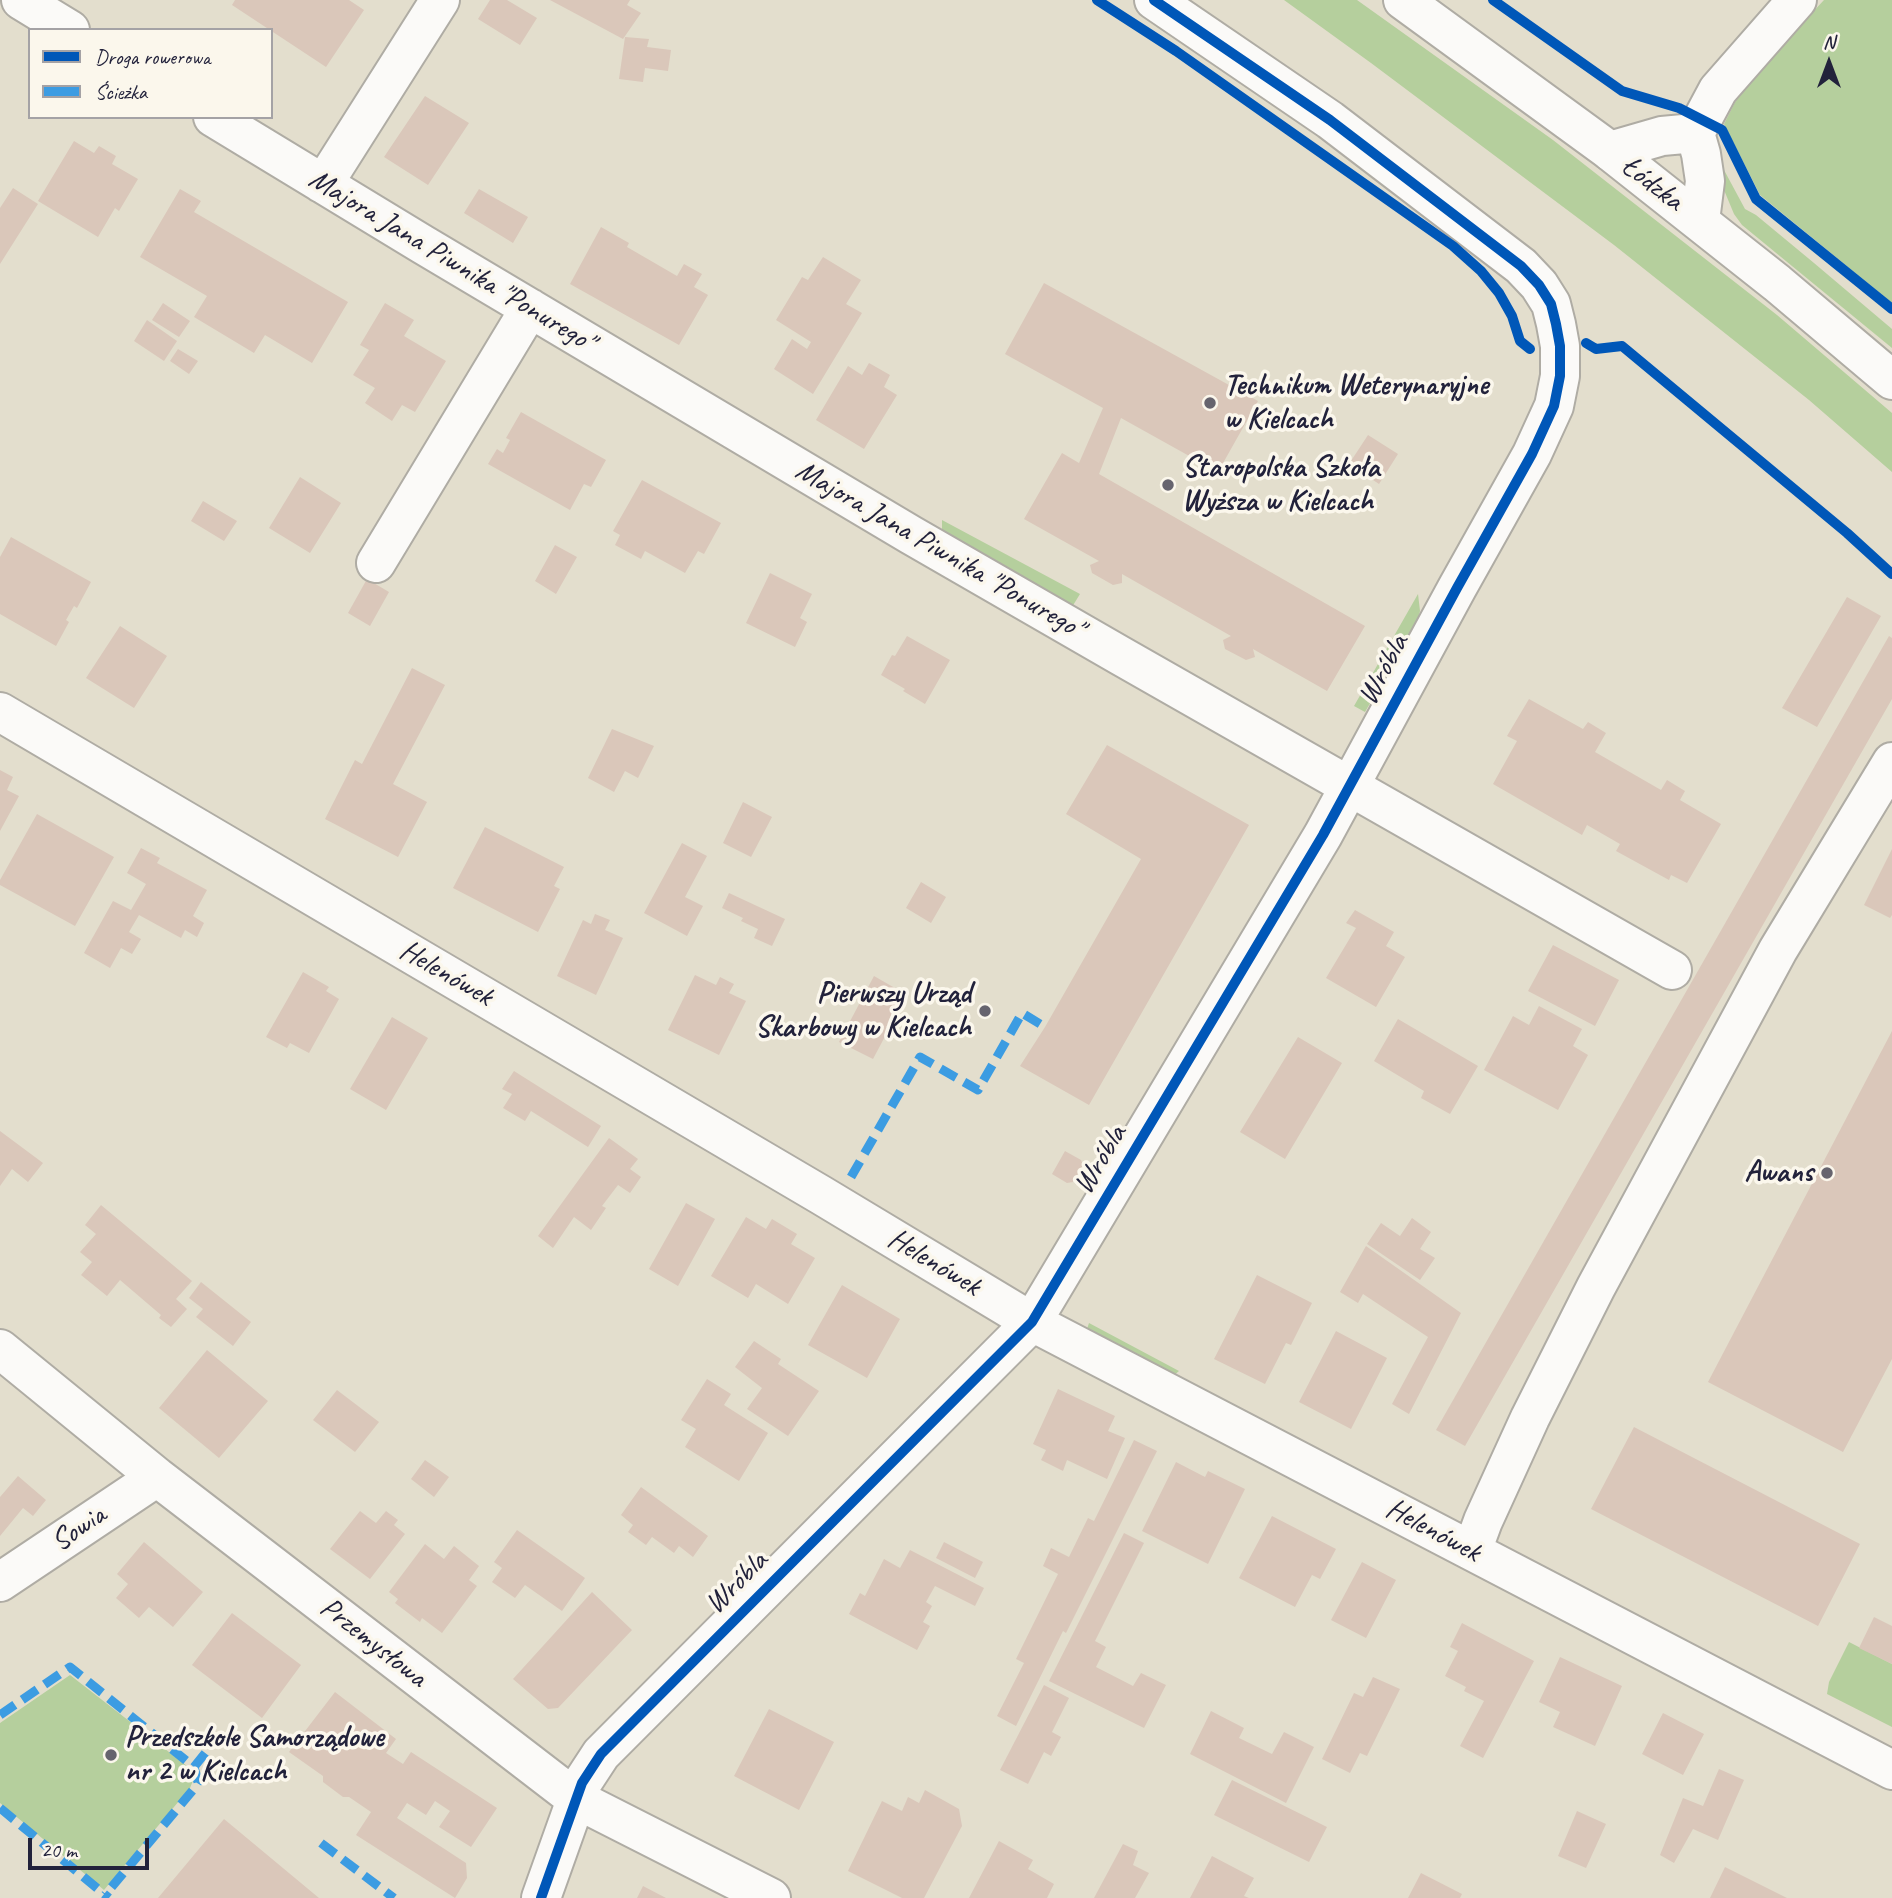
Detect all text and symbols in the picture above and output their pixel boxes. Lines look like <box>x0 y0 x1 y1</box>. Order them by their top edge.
legend <box>28 28 273 119</box>
north arrow <box>1794 28 1864 98</box>
text: N <box>1823 30 1835 54</box>
text: Droga rowerowa <box>95 44 210 70</box>
text: Ścieżka <box>95 79 147 105</box>
street label: Łódzka <box>1614 149 1690 219</box>
street label: Majora Jana Piwnika "Ponurego" <box>302 162 600 360</box>
place label: Technikum Weterynaryjne w Kielcach <box>1224 368 1488 438</box>
marker: Technikum Weterynaryjne w Kielcach <box>1202 395 1218 411</box>
place label: Staropolska Szkoła Wyższa w Kielcach <box>1182 450 1379 520</box>
street label: Majora Jana Piwnika "Ponurego" <box>789 453 1089 647</box>
marker: Staropolska Szkoła Wyższa w Kielcach <box>1160 477 1176 493</box>
street label: Wróbla <box>1351 629 1417 711</box>
street label: Helenówek <box>393 933 499 1015</box>
place label: Pierwszy Urząd Skarbowy w Kielcach <box>755 976 971 1046</box>
marker: Pierwszy Urząd Skarbowy w Kielcach <box>977 1003 993 1019</box>
street label: Wróbla <box>1066 1119 1136 1201</box>
place label: Awans <box>1745 1155 1813 1191</box>
marker: Awans <box>1819 1165 1835 1181</box>
street label: Helenówek <box>881 1221 987 1305</box>
street label: Helenówek <box>1379 1491 1487 1571</box>
street label: Sowia <box>45 1498 113 1560</box>
street label: Wróbla <box>698 1544 776 1622</box>
street label: Przemysłowa <box>312 1590 434 1696</box>
place label: Przedszkole Samorządowe nr 2 w Kielcach <box>125 1720 384 1790</box>
marker: Przedszkole Samorządowe nr 2 w Kielcach <box>103 1747 119 1763</box>
scale bar <box>32 1825 152 1869</box>
text: 20 m <box>41 1837 77 1863</box>

